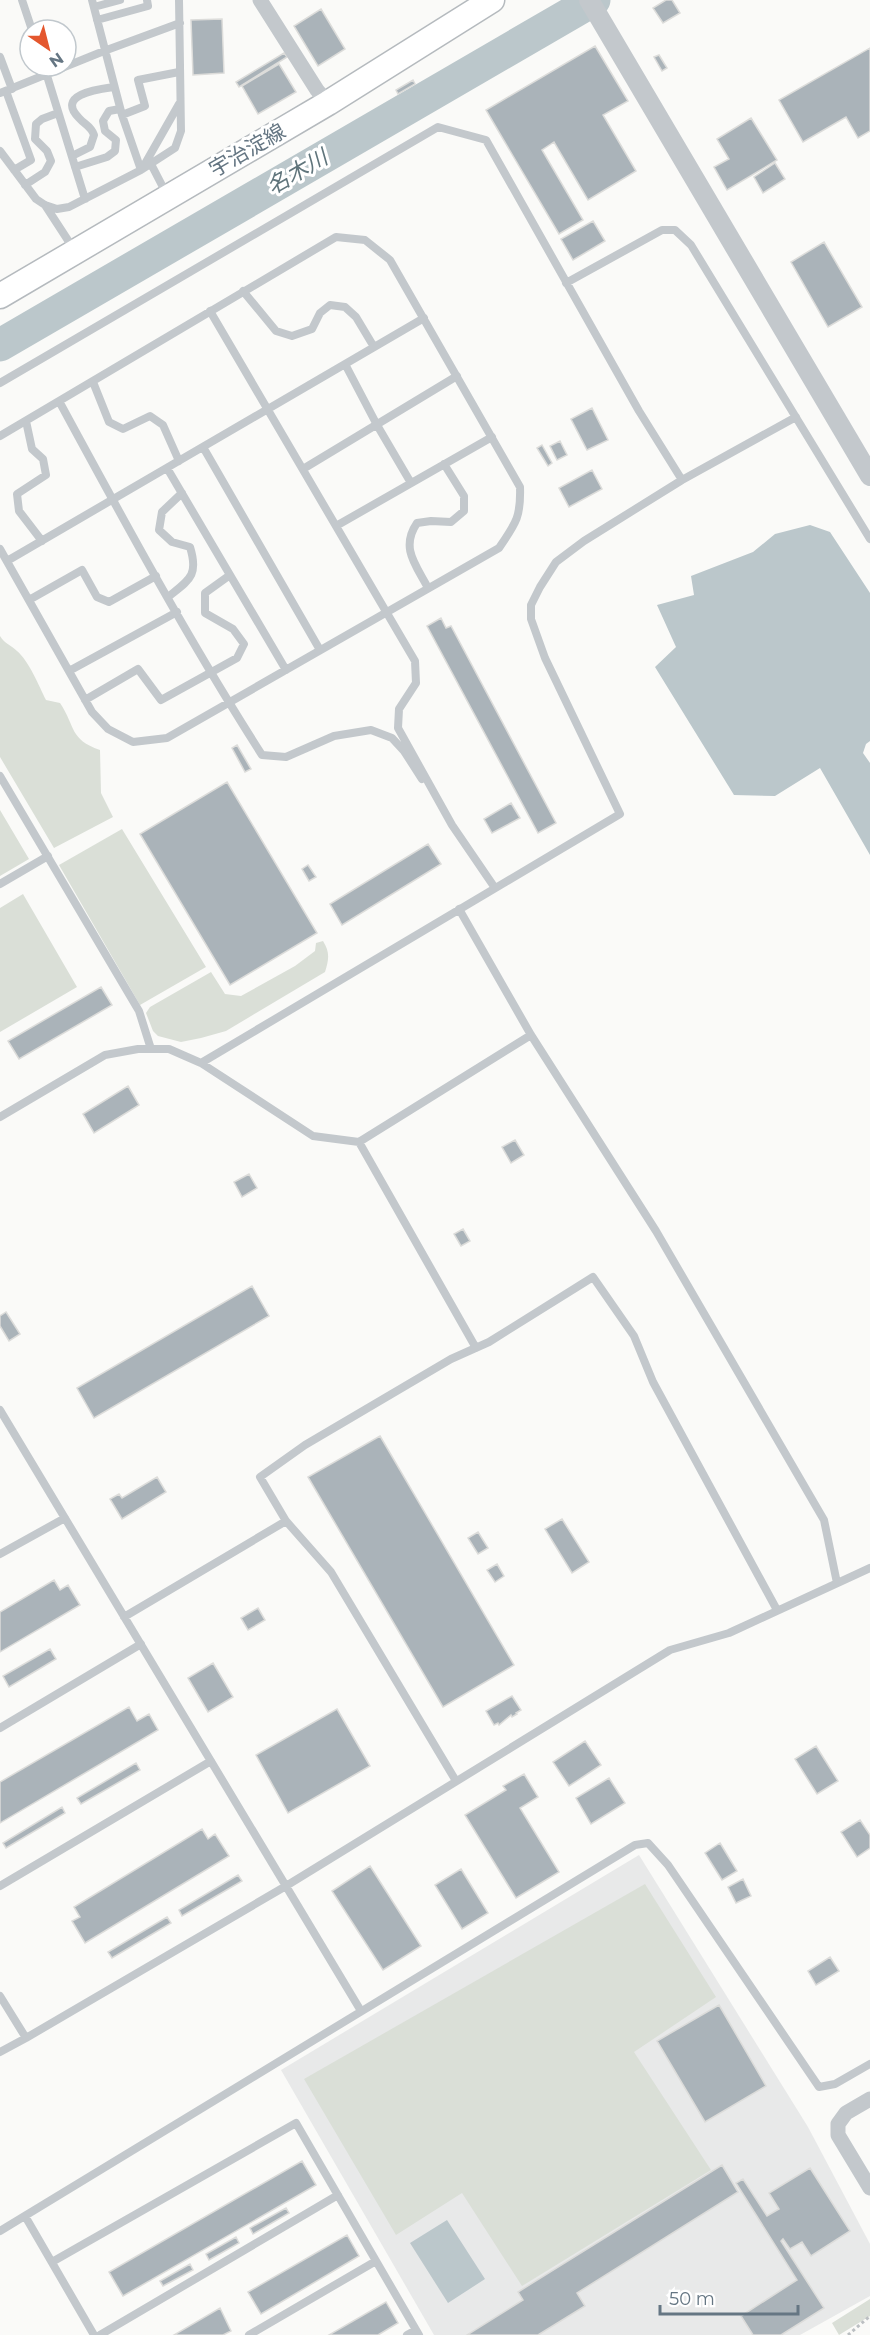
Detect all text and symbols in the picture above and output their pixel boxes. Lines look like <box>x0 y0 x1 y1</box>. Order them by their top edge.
north arrow <box>18 18 78 78</box>
text: N <box>46 48 67 71</box>
street label: 宇治淀線 <box>204 118 290 182</box>
water label: 名木川 <box>262 143 334 200</box>
scale bar <box>660 2278 798 2316</box>
text: 50 m <box>669 2288 715 2310</box>

